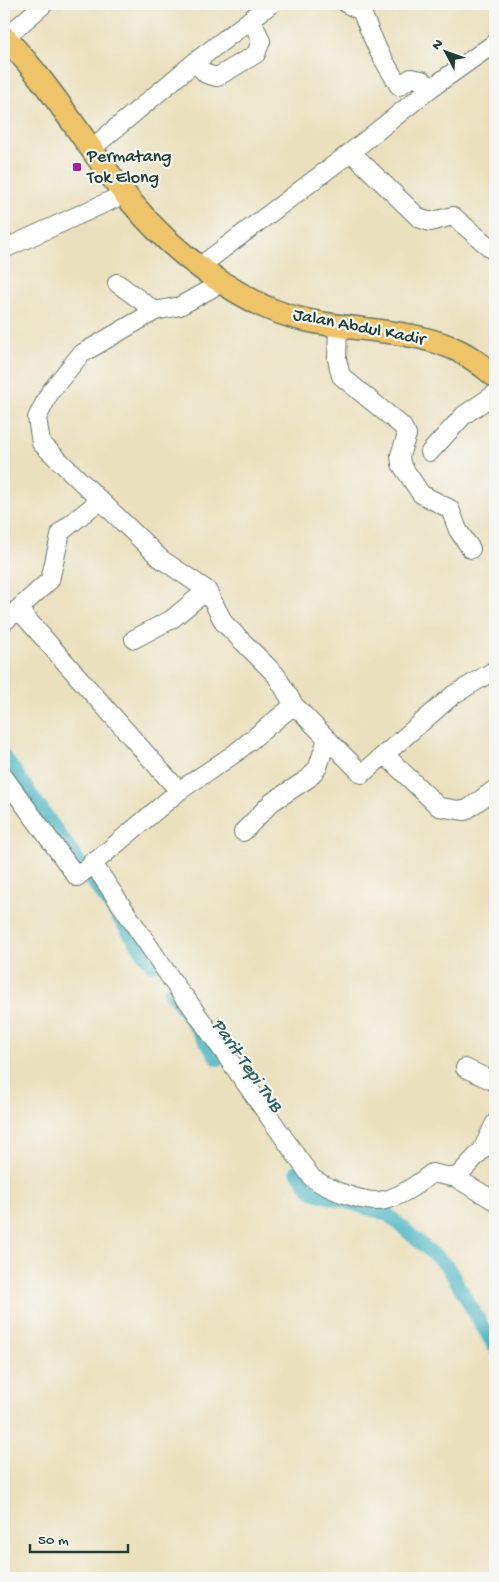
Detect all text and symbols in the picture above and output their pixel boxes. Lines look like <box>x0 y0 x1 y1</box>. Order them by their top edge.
north arrow <box>422 28 472 78</box>
text: N <box>429 36 447 54</box>
place label: Permatang Tok Elong <box>86 147 172 189</box>
marker: Permatang Tok Elong <box>71 161 83 173</box>
street label: Jalan Abdul Kadir <box>291 305 429 351</box>
water label: Parit Tepi TNB <box>205 1015 287 1118</box>
scale bar <box>30 1522 128 1554</box>
text: 50 m <box>38 1532 69 1550</box>

